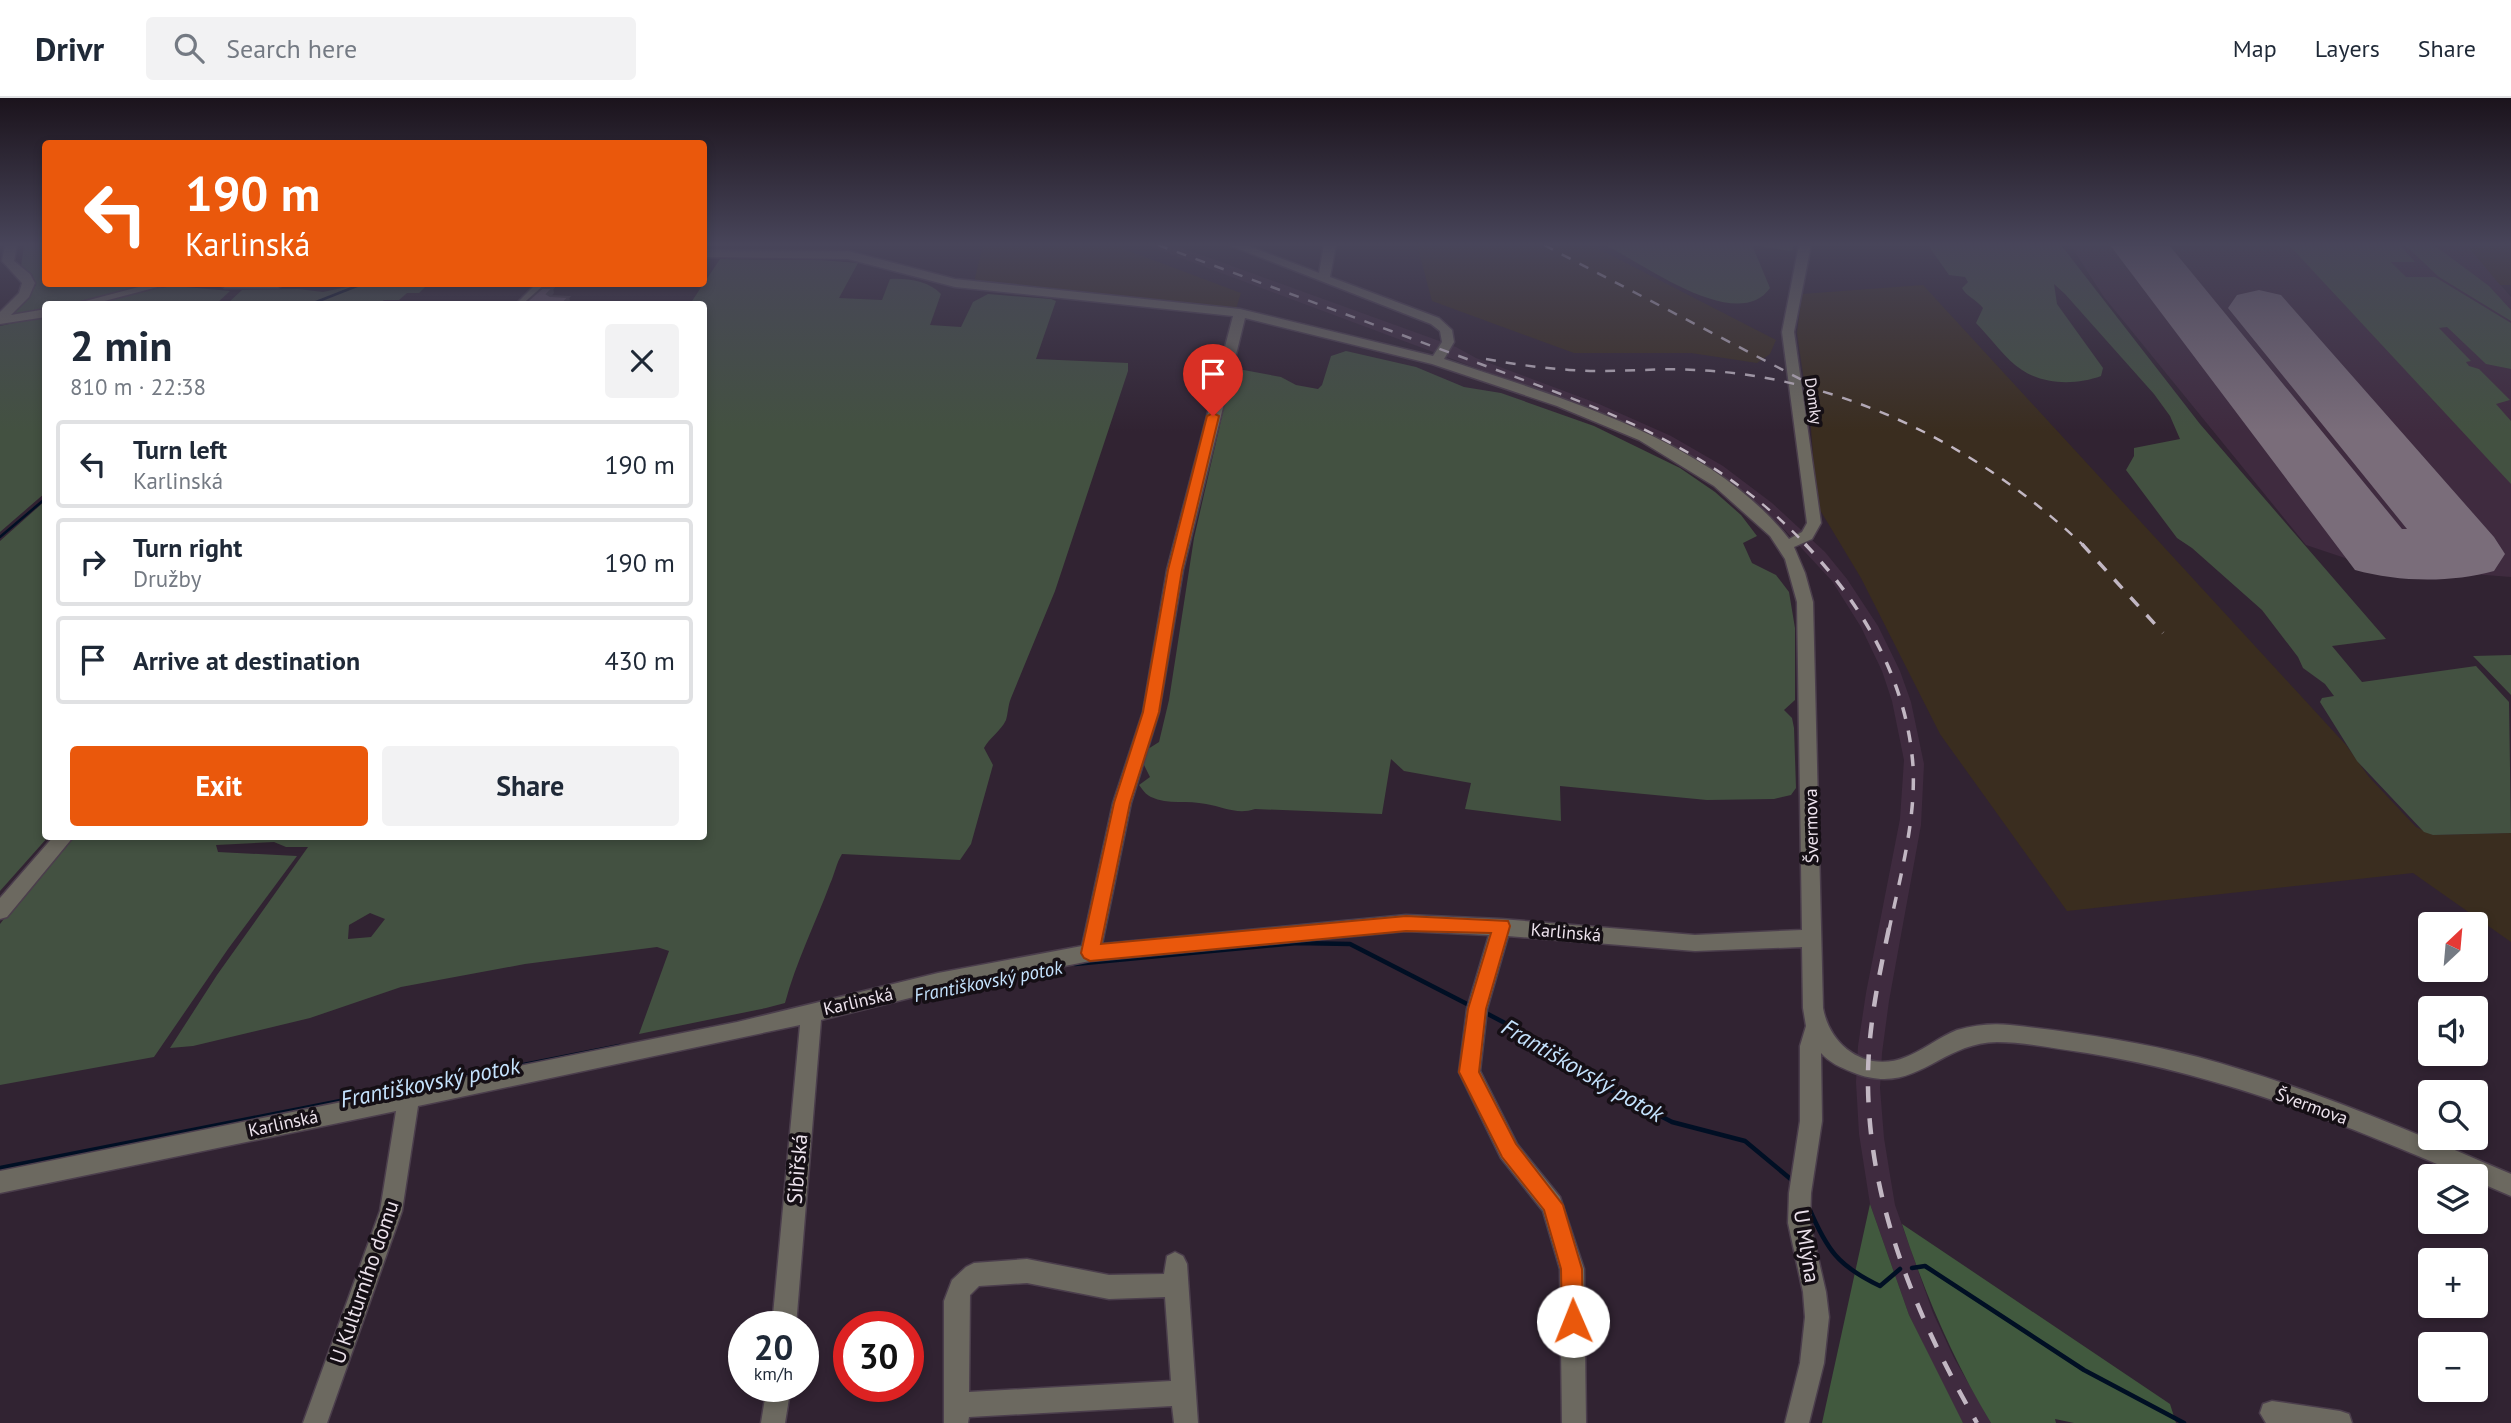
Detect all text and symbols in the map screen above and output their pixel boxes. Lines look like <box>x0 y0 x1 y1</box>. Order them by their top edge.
search box <box>146 17 636 80</box>
text: Drivr <box>35 27 104 70</box>
icon: search <box>170 29 208 67</box>
text: Search here <box>226 32 357 65</box>
text: Map <box>2233 33 2277 64</box>
text: Layers <box>2315 33 2380 64</box>
text: Share <box>2418 33 2476 64</box>
text: 190 m <box>185 161 320 225</box>
icon: left <box>70 168 161 259</box>
text: Karlinská <box>185 223 310 265</box>
text: 2 min <box>70 318 172 373</box>
button: close <box>605 324 679 398</box>
pin <box>1183 344 1243 416</box>
icon: arrive <box>1194 355 1232 393</box>
text: 810 m · 22:38 <box>70 372 206 401</box>
street label: Domky <box>1801 376 1827 426</box>
text: Turn left <box>133 433 227 466</box>
icon: left <box>74 445 112 483</box>
text: 190 m <box>604 448 675 481</box>
text: Karlinská <box>133 466 223 495</box>
text: Turn right <box>133 531 242 564</box>
icon: right <box>74 543 112 581</box>
text: 190 m <box>604 546 675 579</box>
text: Družby <box>133 564 201 593</box>
icon: arrive <box>74 641 112 679</box>
text: Arrive at destination <box>133 644 360 677</box>
text: 430 m <box>604 644 675 677</box>
button: Exit <box>70 746 368 826</box>
button: Share <box>382 746 679 826</box>
street label: Švermova <box>1799 788 1823 864</box>
north arrow <box>2418 912 2488 982</box>
map controls <box>2418 912 2488 1402</box>
street label: Karlinská <box>1530 917 1602 947</box>
water label: Františkovský potok <box>912 955 1066 1007</box>
street label: Karlinská <box>821 982 895 1020</box>
button: sound <box>2418 996 2488 1066</box>
water label: Františkovský potok <box>1497 1012 1671 1129</box>
water label: Františkovský potok <box>338 1050 524 1114</box>
button: search <box>2418 1080 2488 1150</box>
street label: Švermova <box>2273 1082 2351 1130</box>
street label: Karlinská <box>246 1104 320 1142</box>
street label: Sibiřská <box>780 1133 814 1205</box>
button: layers <box>2418 1164 2488 1234</box>
street label: U Kulturního domu <box>323 1197 405 1367</box>
street label: U Mlýna <box>1788 1207 1826 1285</box>
button: + <box>2418 1248 2488 1318</box>
position arrow <box>1536 1284 1610 1358</box>
speed limit sign: 30 <box>833 1311 924 1402</box>
text: 20 <box>754 1324 793 1370</box>
button: − <box>2418 1332 2488 1402</box>
text: km/h <box>754 1362 793 1385</box>

